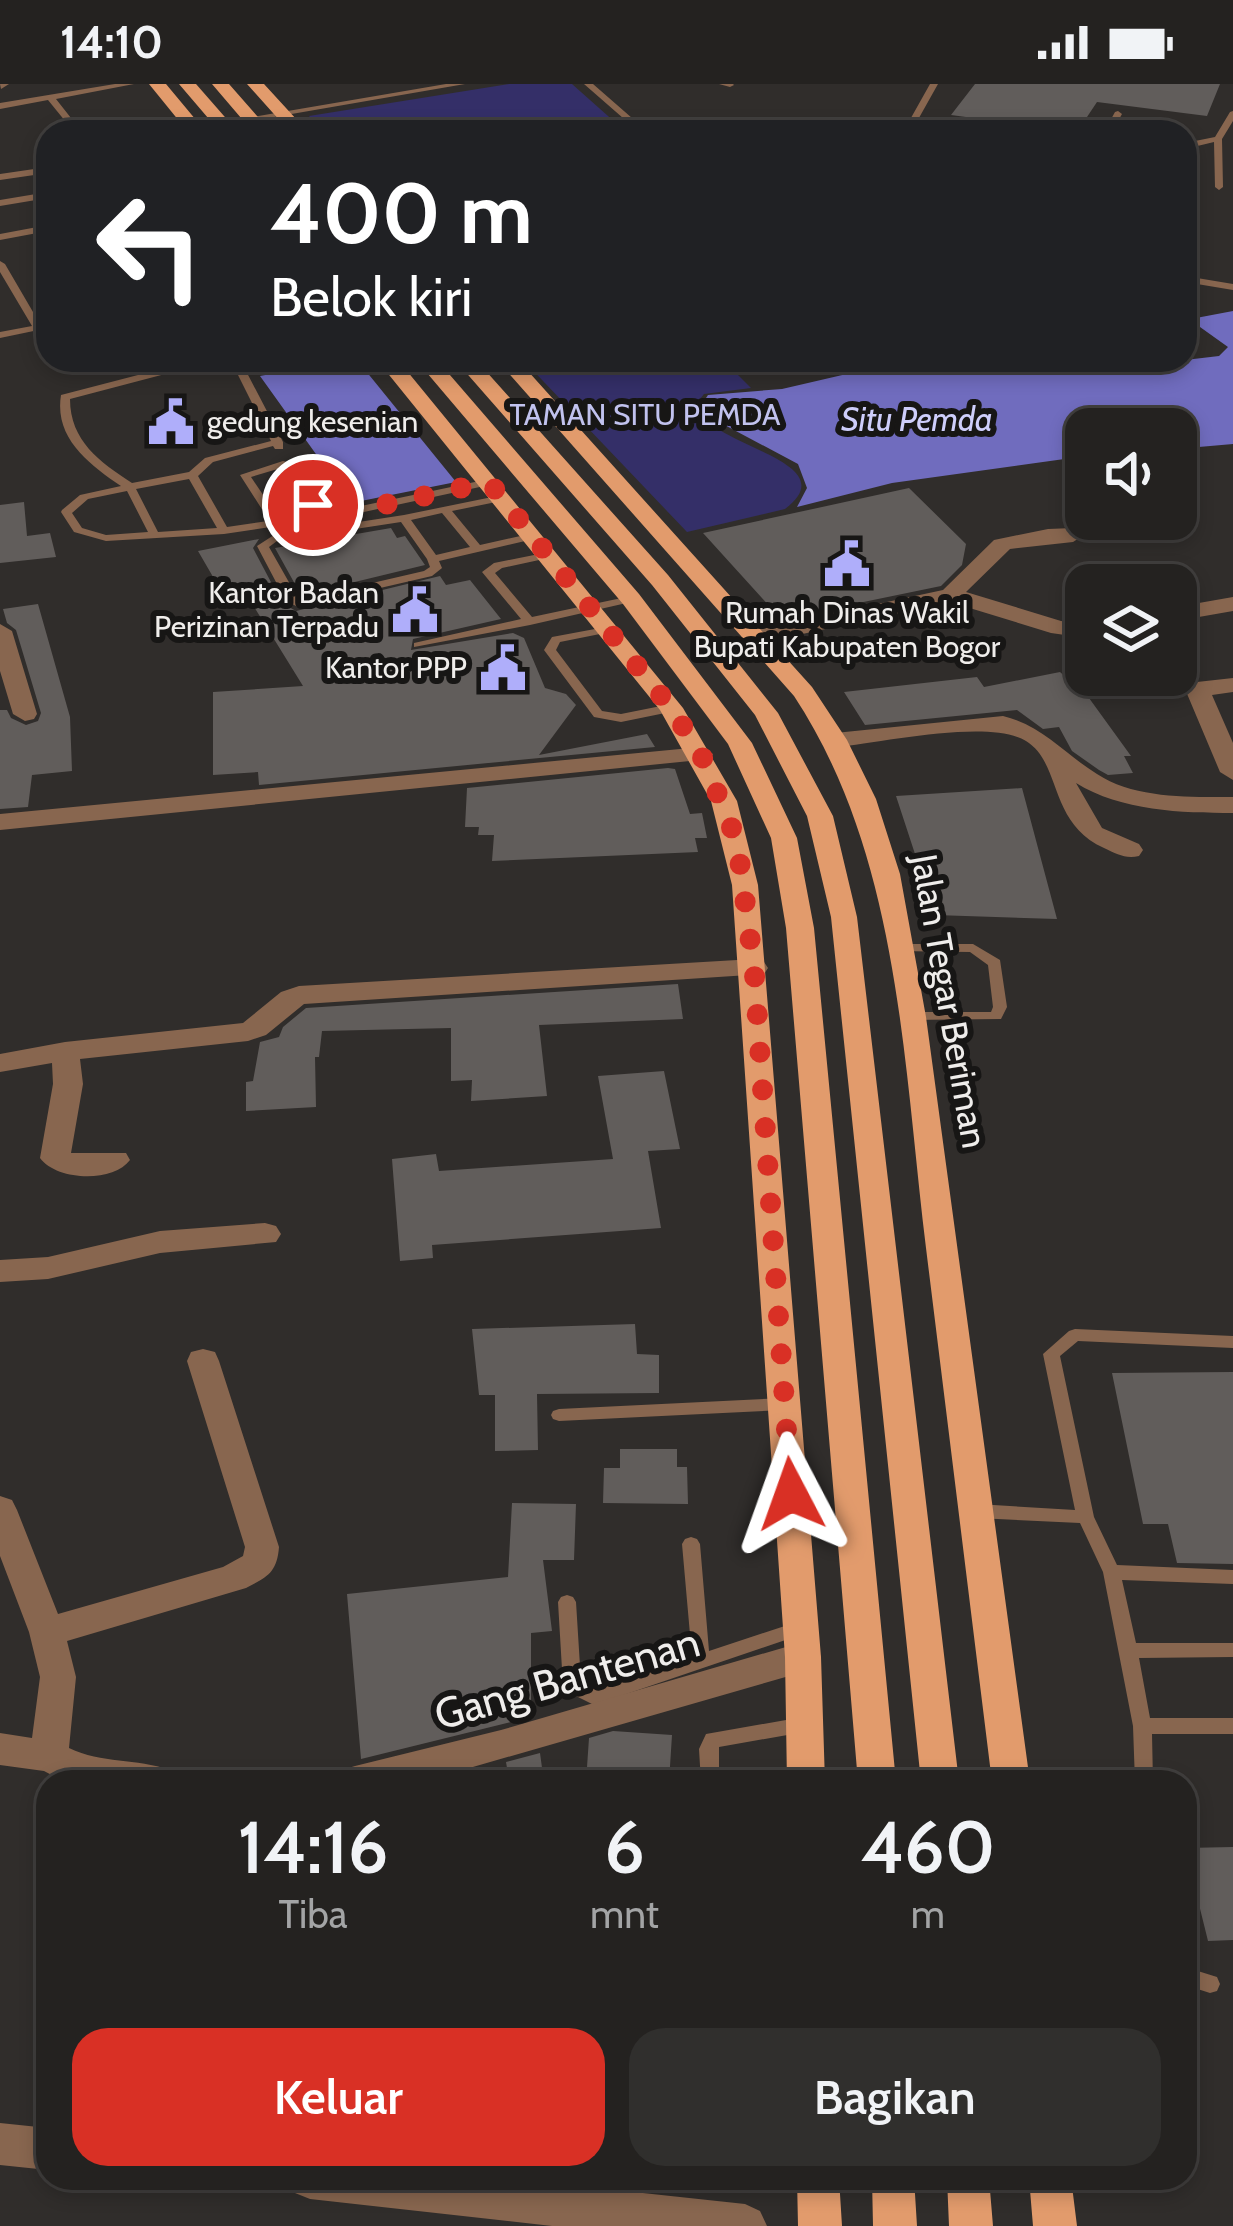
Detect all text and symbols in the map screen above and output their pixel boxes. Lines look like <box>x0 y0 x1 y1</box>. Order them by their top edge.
text: 14:10 <box>60 15 163 69</box>
text: 400 m <box>270 162 533 264</box>
icon: left <box>72 168 228 324</box>
text: Belok kiri <box>270 264 473 330</box>
park label: TAMAN SITU PEMDA <box>509 396 781 433</box>
public building icon: gedung kesenian <box>146 397 196 447</box>
water label: Situ Pemda <box>841 399 993 439</box>
place label: gedung kesenian <box>207 403 418 440</box>
map controls <box>1065 408 1197 696</box>
button: sound <box>1065 408 1197 540</box>
pin <box>262 454 364 556</box>
icon: arrive <box>280 472 346 538</box>
public building icon: Rumah Dinas Wakil Bupati Kabupaten Bogor <box>822 539 872 589</box>
button: layers <box>1065 564 1197 696</box>
place label: Kantor Badan Perizinan Terpadu <box>154 574 379 645</box>
public building icon: Kantor Badan Perizinan Terpadu <box>390 585 440 635</box>
place label: Rumah Dinas Wakil Bupati Kabupaten Bogor <box>694 594 1001 665</box>
public building icon: Kantor PPP <box>478 643 528 693</box>
place label: Kantor PPP <box>325 649 467 686</box>
street label: Jalan Tegar Beriman <box>902 850 997 1151</box>
position arrow <box>728 1431 854 1557</box>
street label: Gang Bantenan <box>429 1615 705 1741</box>
text: 14:16 <box>238 1804 388 1891</box>
text: 6 <box>604 1804 645 1891</box>
text: 460 <box>861 1804 995 1891</box>
text: Tiba <box>278 1890 348 1938</box>
text: mnt <box>590 1890 659 1938</box>
text: m <box>911 1890 945 1938</box>
button: Keluar <box>72 2028 605 2166</box>
button: Bagikan <box>629 2028 1161 2166</box>

